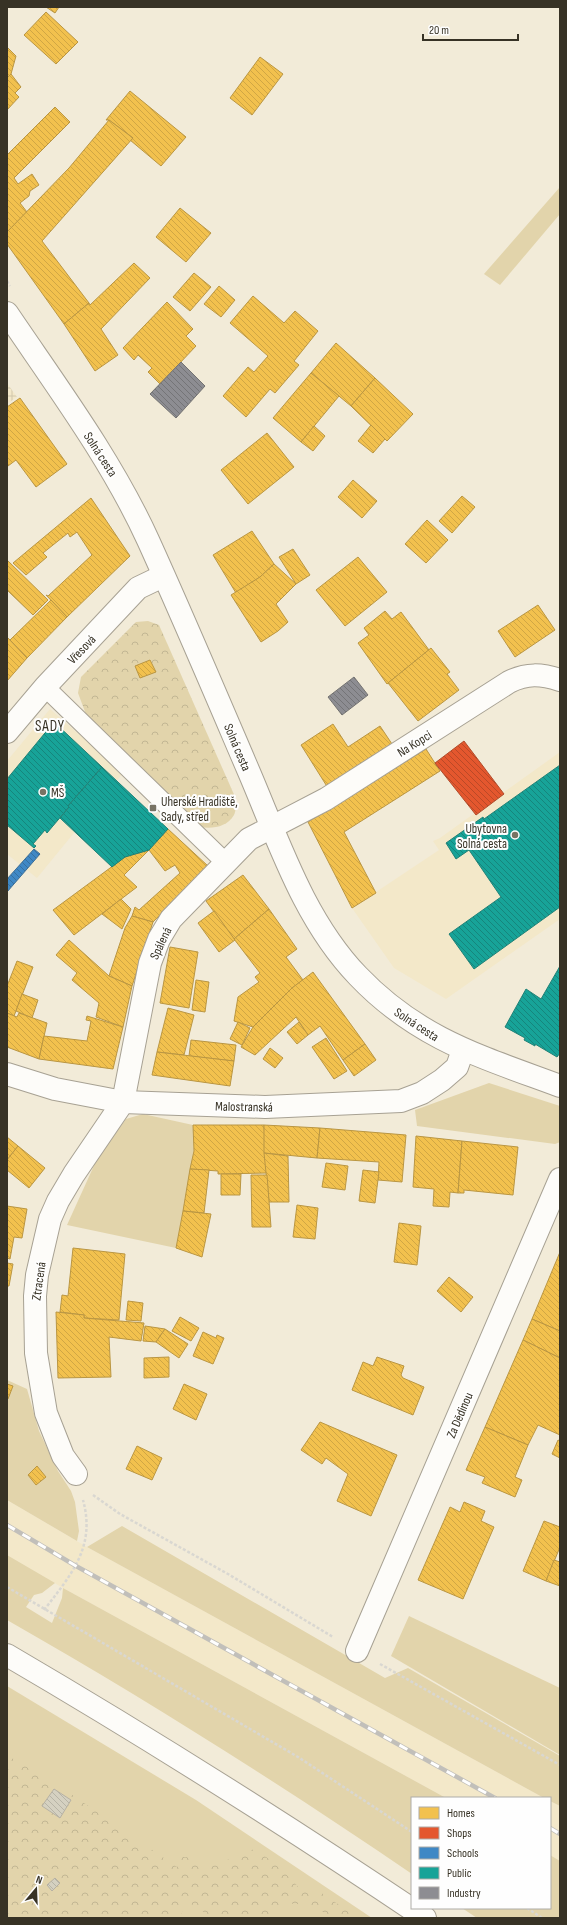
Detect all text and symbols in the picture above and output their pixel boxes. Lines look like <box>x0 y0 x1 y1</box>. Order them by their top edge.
scale bar <box>423 16 518 42</box>
text: 20 m <box>429 23 449 38</box>
street label: Solná cesta <box>80 429 120 480</box>
street label: Vřesová <box>64 632 99 668</box>
district label: SADY <box>35 717 65 736</box>
street label: Solná cesta <box>220 721 254 774</box>
street label: Na Kopci <box>394 727 435 761</box>
place label: MŠ <box>51 784 65 801</box>
marker: MŠ <box>38 787 48 797</box>
place label: Uherské Hradiště, Sady, střed <box>161 794 238 825</box>
marker: Uherské Hradiště, Sady, střed <box>148 803 158 813</box>
place label: Ubytovna Solná cesta <box>457 821 507 852</box>
marker: Ubytovna Solná cesta <box>510 830 520 840</box>
street label: Spálená <box>146 925 175 962</box>
street label: Solná cesta <box>391 1005 442 1045</box>
street label: Malostranská <box>215 1098 273 1116</box>
street label: Ztracená <box>28 1261 50 1301</box>
street label: Za Dědinou <box>443 1390 477 1441</box>
legend <box>411 1797 551 1909</box>
text: Homes <box>447 1806 475 1821</box>
text: Shops <box>447 1826 472 1841</box>
text: Schools <box>447 1846 479 1861</box>
text: Public <box>447 1866 472 1881</box>
north arrow <box>16 1869 56 1909</box>
text: N <box>34 1873 44 1887</box>
text: Industry <box>447 1886 481 1901</box>

